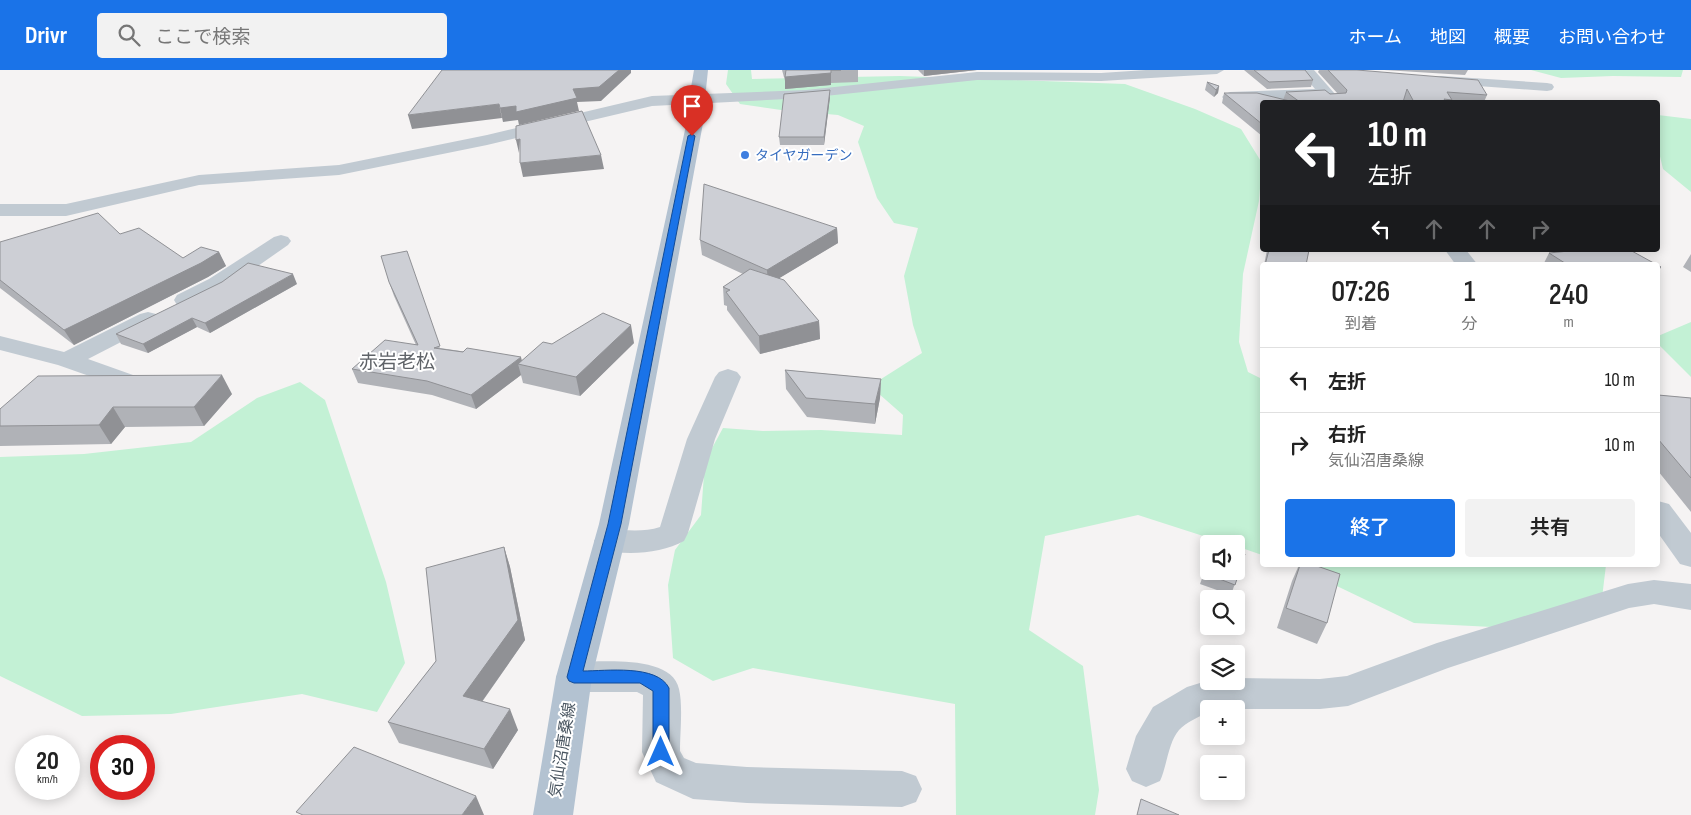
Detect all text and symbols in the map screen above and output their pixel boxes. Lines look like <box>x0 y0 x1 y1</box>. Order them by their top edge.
search box <box>97 13 447 58</box>
text: Drivr <box>25 21 67 50</box>
icon: search <box>115 21 143 49</box>
text: ここで検索 <box>155 26 250 49</box>
text: ホーム <box>1349 27 1402 48</box>
text: 地図 <box>1430 27 1466 48</box>
text: 概要 <box>1494 27 1530 48</box>
text: お問い合わせ <box>1558 27 1666 48</box>
pin <box>671 85 713 136</box>
icon: arrive <box>678 92 706 120</box>
text: 10 m <box>1368 114 1427 157</box>
icon: left <box>1285 120 1350 185</box>
place label: タイヤガーデン <box>755 147 853 164</box>
marker: タイヤガーデン <box>739 149 751 161</box>
text: 左折 <box>1368 163 1412 190</box>
icon: left <box>1367 215 1395 243</box>
icon: ahead <box>1420 215 1448 243</box>
icon: ahead <box>1473 215 1501 243</box>
icon: right <box>1526 215 1554 243</box>
text: 07:26 <box>1331 274 1390 310</box>
text: 1 <box>1464 274 1475 310</box>
text: 240 <box>1549 277 1589 313</box>
text: m <box>1564 313 1574 332</box>
text: 到着 <box>1345 315 1377 334</box>
text: 分 <box>1462 315 1478 334</box>
district label: 赤岩老松 <box>359 351 435 374</box>
icon: left <box>1285 366 1313 394</box>
text: 10 m <box>1605 369 1635 392</box>
text: 左折 <box>1328 371 1366 394</box>
text: 右折 <box>1328 424 1366 447</box>
icon: right <box>1285 431 1313 459</box>
text: 10 m <box>1605 434 1635 457</box>
text: 気仙沼唐桑線 <box>1328 452 1424 471</box>
button: 終了 <box>1285 499 1455 557</box>
button: 共有 <box>1465 499 1635 557</box>
map controls <box>1200 535 1245 800</box>
button: sound <box>1200 535 1245 580</box>
button: search <box>1200 590 1245 635</box>
button: layers <box>1200 645 1245 690</box>
button: + <box>1200 700 1245 745</box>
street label: 気仙沼唐桑線 <box>546 701 580 799</box>
position arrow <box>634 725 686 777</box>
speed limit sign: 30 <box>90 735 155 800</box>
text: 20 <box>36 746 59 777</box>
button: − <box>1200 755 1245 800</box>
text: km/h <box>37 772 58 787</box>

